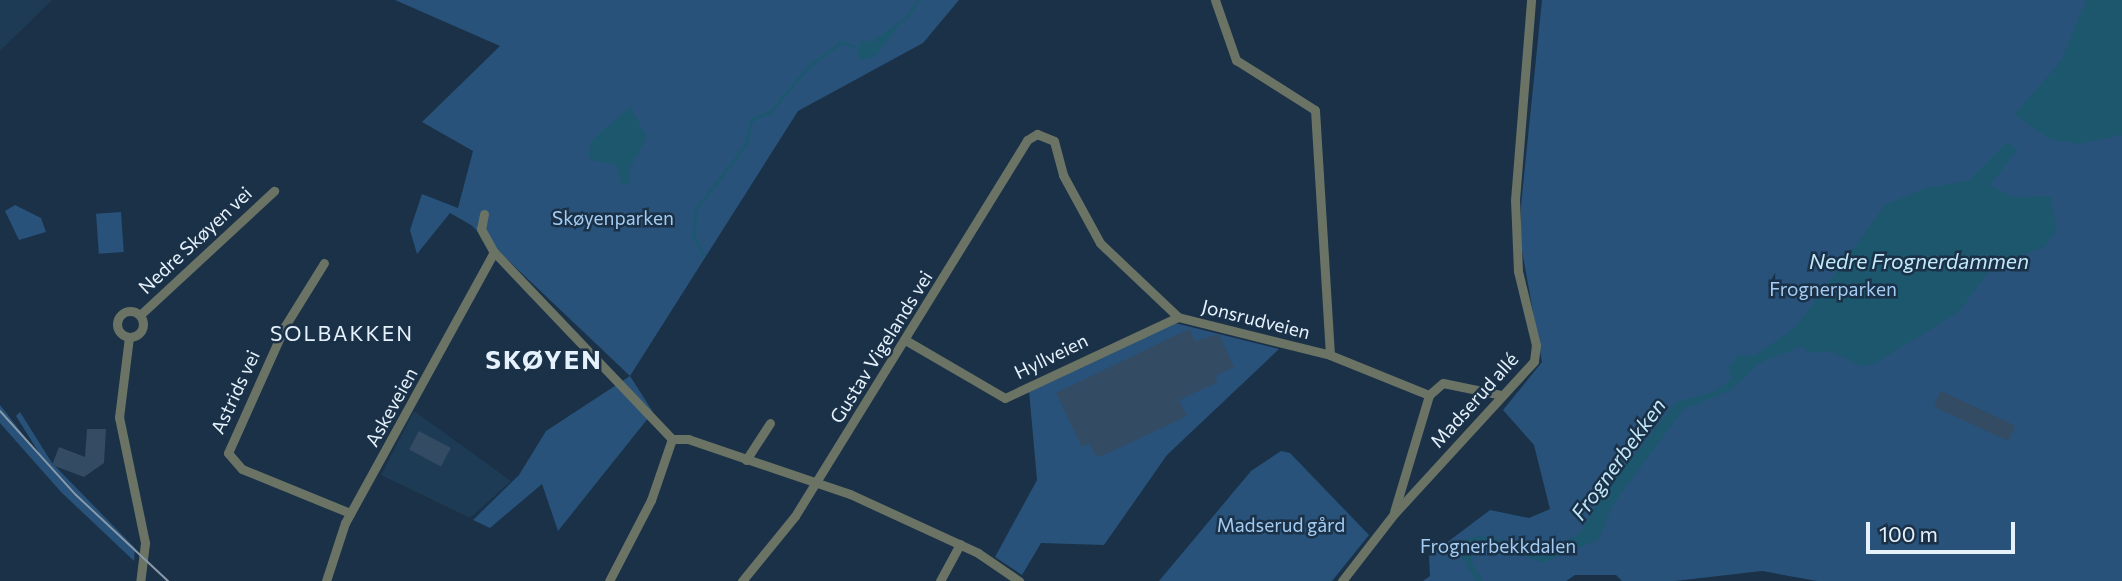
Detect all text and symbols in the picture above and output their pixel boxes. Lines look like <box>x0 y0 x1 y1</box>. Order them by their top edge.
street label: Nedre Skøyen vei <box>134 182 256 298</box>
park label: Skøyenparken <box>552 207 674 229</box>
water label: Nedre Frognerdammen <box>1809 248 2029 274</box>
street label: Gustav Vigelands vei <box>825 267 937 427</box>
park label: Frognerparken <box>1769 278 1897 300</box>
street label: Jonsrudveien <box>1199 295 1313 343</box>
district label: SOLBAKKEN <box>271 320 413 346</box>
street label: Hyllveien <box>1011 328 1091 384</box>
district label: SKØYEN <box>486 343 602 375</box>
street label: Astrids vei <box>206 347 264 437</box>
street label: Madserud allé <box>1425 348 1523 452</box>
street label: Askeveien <box>360 364 422 450</box>
water label: Frognerbekken <box>1565 393 1671 525</box>
scale bar <box>1870 508 2019 552</box>
park label: Madserud gård <box>1217 514 1345 536</box>
text: 100 m <box>1879 521 1938 546</box>
park label: Frognerbekkdalen <box>1420 535 1576 557</box>

